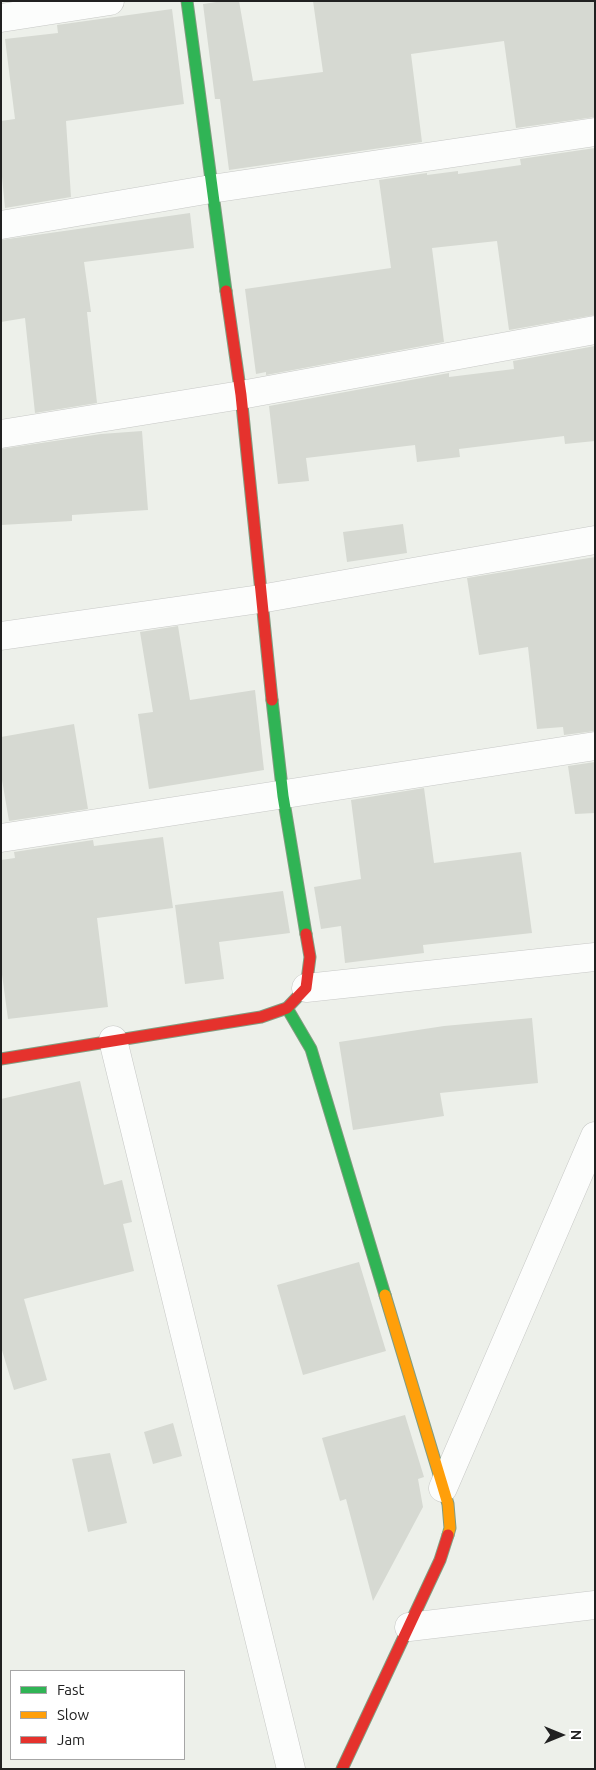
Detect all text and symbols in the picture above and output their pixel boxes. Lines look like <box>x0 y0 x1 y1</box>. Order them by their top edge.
legend <box>10 1670 185 1760</box>
text: Fast <box>57 1681 84 1698</box>
text: Slow <box>57 1706 89 1723</box>
north arrow <box>536 1710 586 1760</box>
text: N <box>568 1730 584 1740</box>
text: Jam <box>57 1731 85 1748</box>

